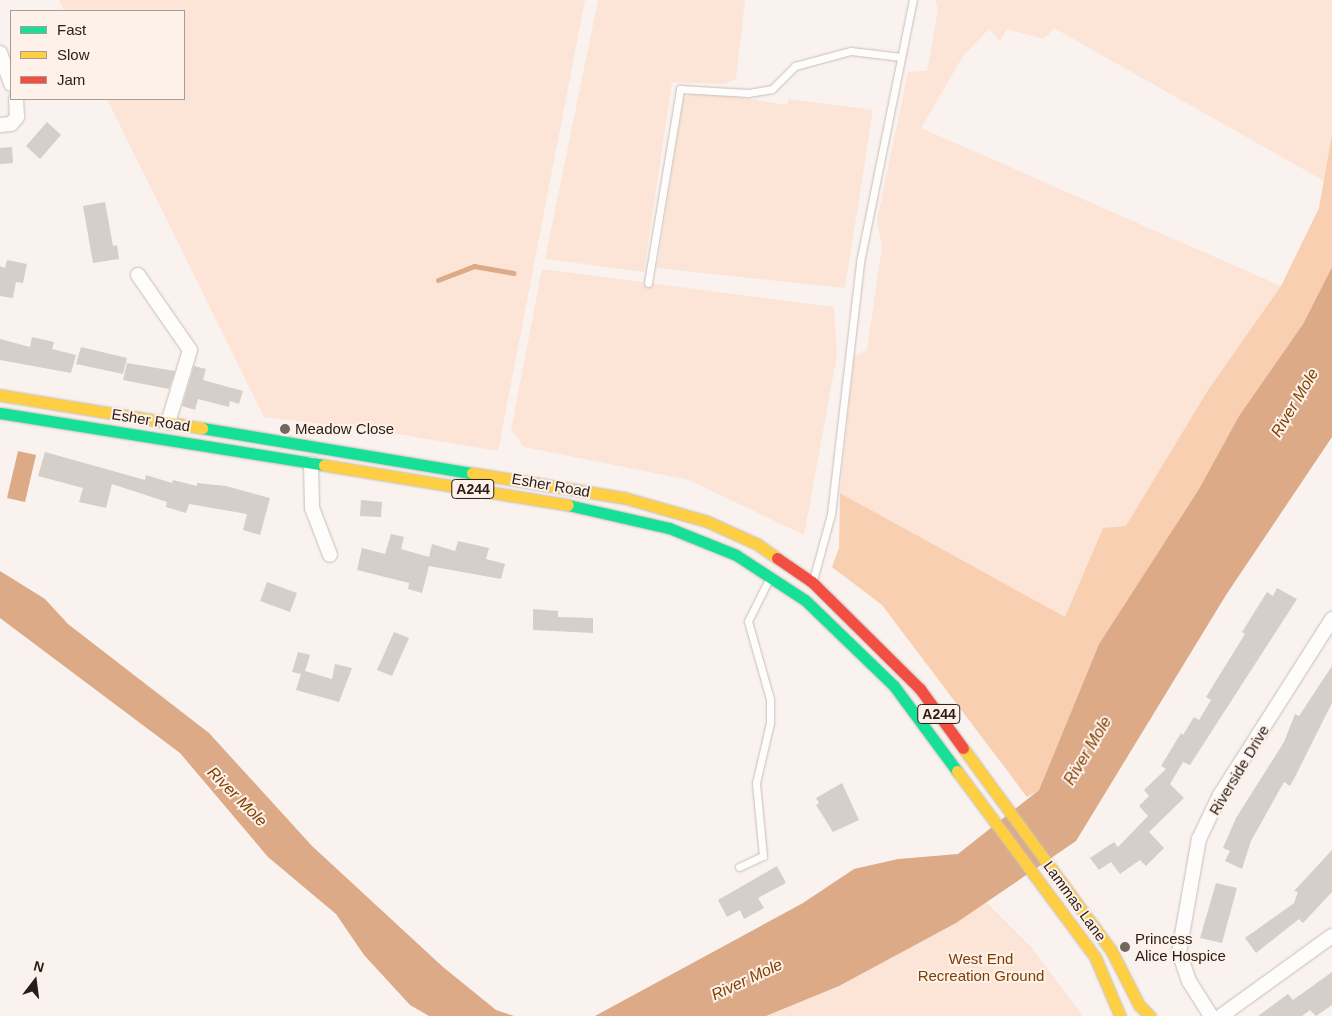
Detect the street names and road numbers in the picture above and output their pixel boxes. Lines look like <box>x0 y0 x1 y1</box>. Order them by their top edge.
street label: Esher Road <box>110 405 192 435</box>
street label: Esher Road <box>510 469 592 501</box>
road number: A244 <box>450 478 496 500</box>
road number: A244 <box>916 702 962 726</box>
street label: Riverside Drive <box>1205 722 1273 818</box>
street label: Lammas Lane <box>1040 857 1110 945</box>

